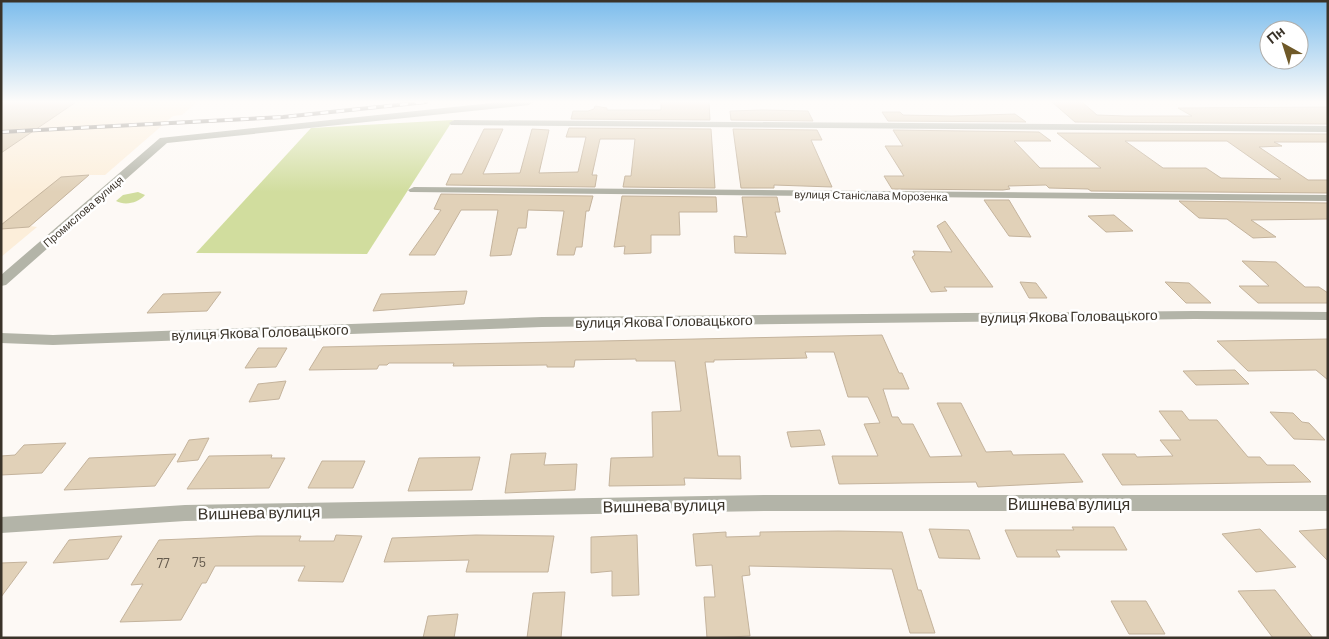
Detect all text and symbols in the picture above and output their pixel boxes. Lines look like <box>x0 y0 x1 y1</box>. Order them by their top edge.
north arrow <box>1259 20 1309 70</box>
text: Пн <box>1263 22 1288 47</box>
street label: Промислова вулиця <box>40 173 126 249</box>
street label: вулиця Станіслава Морозенка <box>794 187 949 203</box>
street label: вулиця Якова Головацького <box>980 306 1158 326</box>
street label: вулиця Якова Головацького <box>575 311 753 331</box>
street label: вулиця Якова Головацького <box>171 320 349 344</box>
street label: Вишнева вулиця <box>603 494 725 516</box>
street label: Вишнева вулиця <box>1008 494 1130 513</box>
street label: Вишнева вулиця <box>198 501 320 523</box>
house number: 75 <box>192 553 206 570</box>
house number: 77 <box>156 554 170 571</box>

